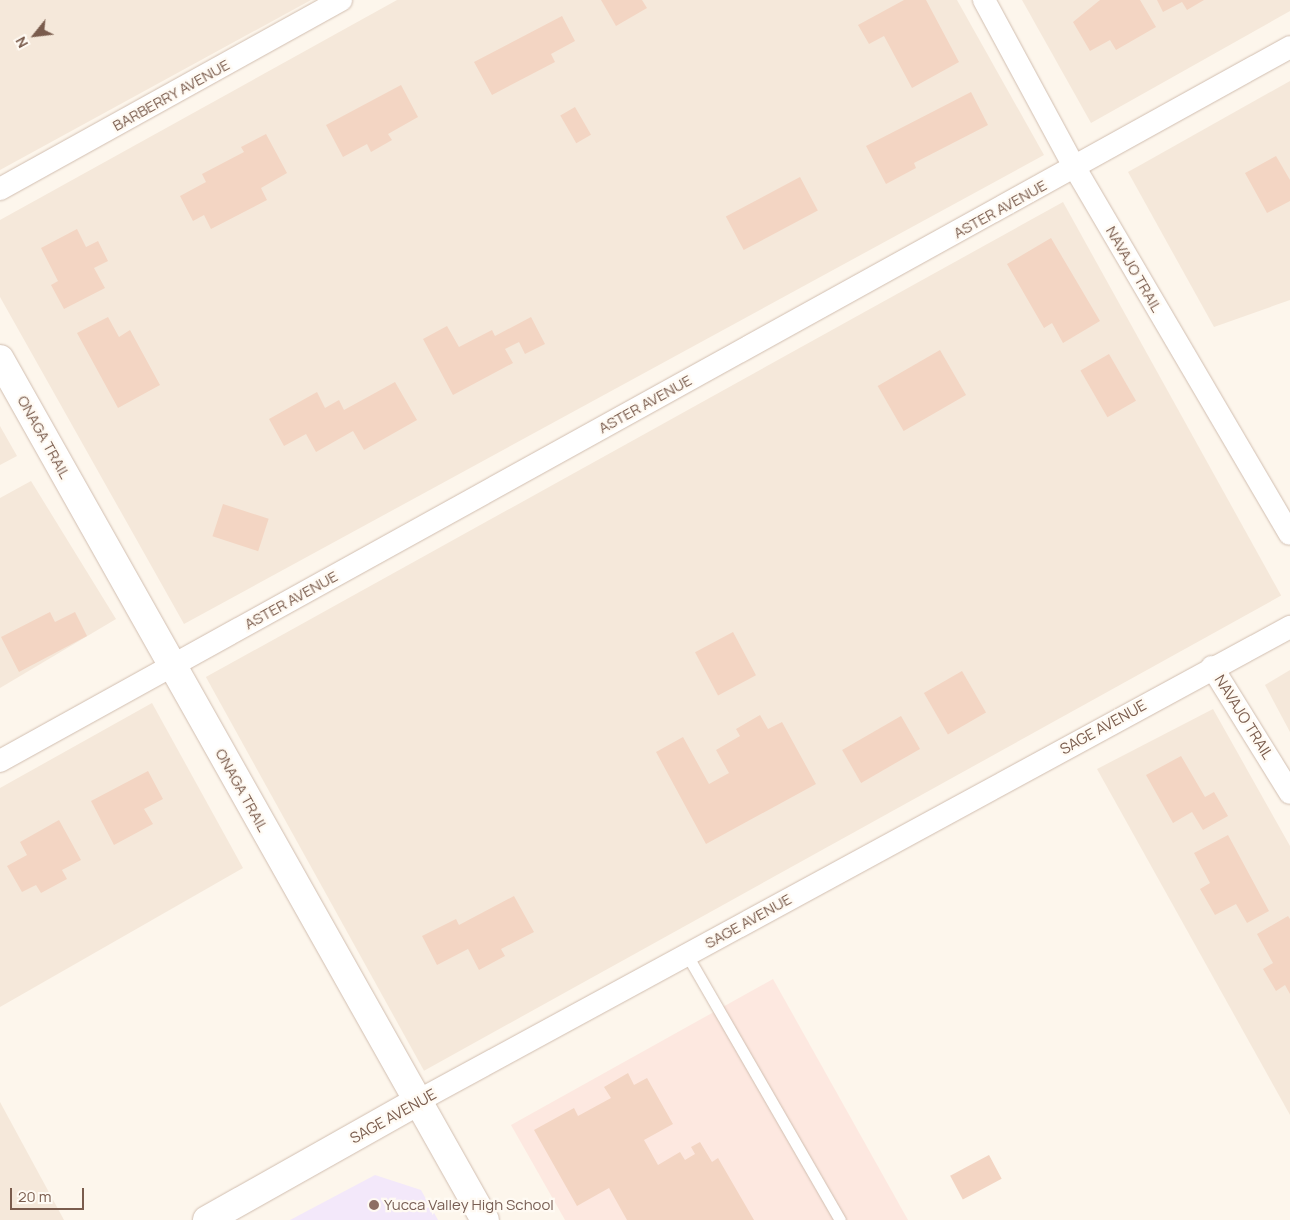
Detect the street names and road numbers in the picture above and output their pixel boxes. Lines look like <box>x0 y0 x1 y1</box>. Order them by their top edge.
street label: BARBERRY AVENUE <box>109 55 233 135</box>
street label: ASTER AVENUE <box>950 176 1050 242</box>
street label: NAVAJO TRAIL <box>1102 223 1166 315</box>
street label: ASTER AVENUE <box>595 371 695 437</box>
street label: ONAGA TRAIL <box>14 392 74 482</box>
street label: ASTER AVENUE <box>241 567 341 633</box>
street label: NAVAJO TRAIL <box>1211 671 1277 763</box>
street label: SAGE AVENUE <box>1057 696 1149 758</box>
street label: ONAGA TRAIL <box>212 745 272 835</box>
street label: SAGE AVENUE <box>702 890 794 952</box>
street label: SAGE AVENUE <box>347 1085 439 1147</box>

